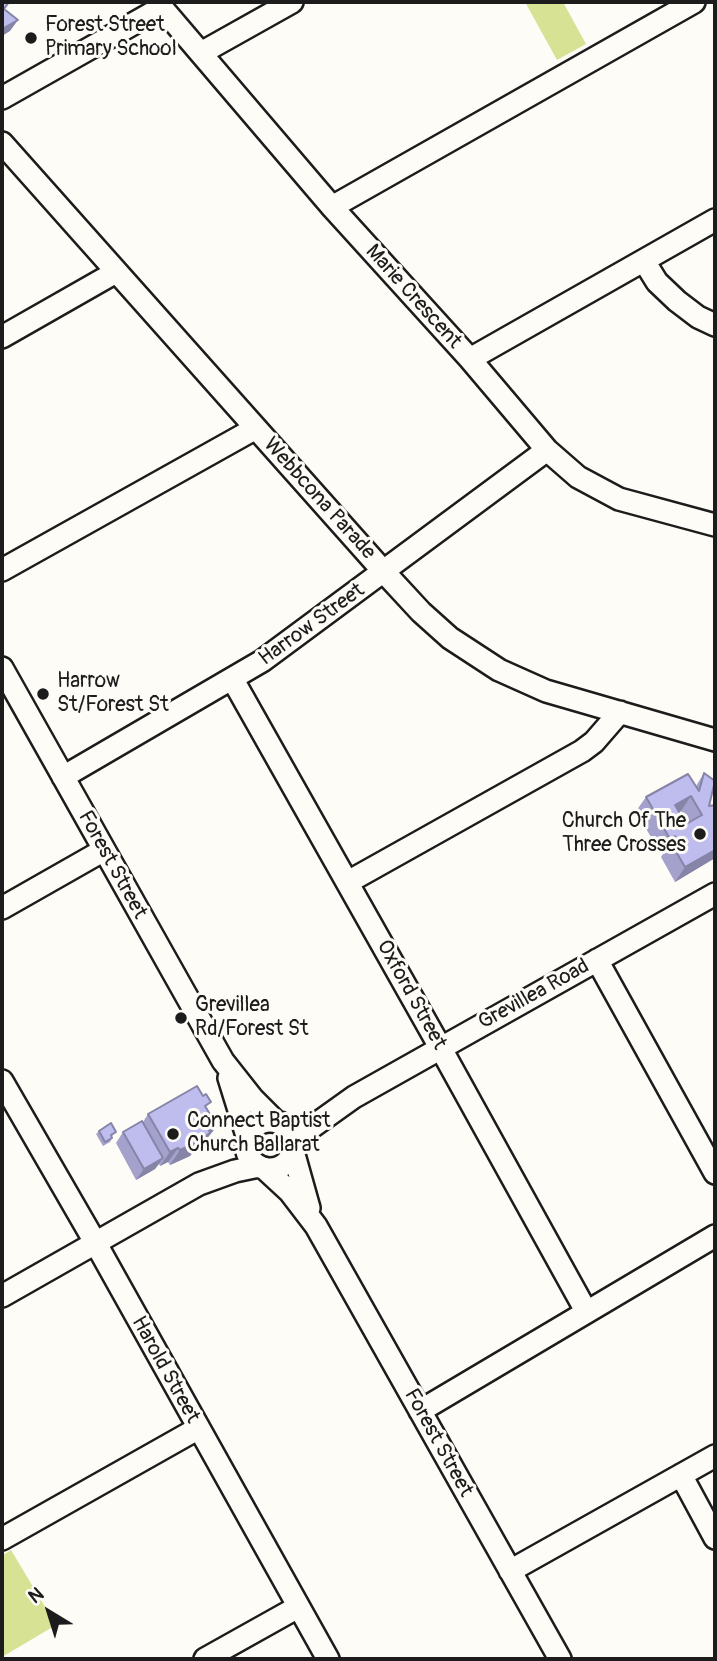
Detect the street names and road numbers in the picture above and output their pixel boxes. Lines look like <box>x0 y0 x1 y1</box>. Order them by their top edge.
street label: Marie Crescent <box>360 240 466 354</box>
street label: Webbcona Parade <box>258 433 380 565</box>
street label: Harrow Street <box>254 578 370 672</box>
street label: Forest Street <box>72 807 152 923</box>
street label: Oxford Street <box>371 936 451 1054</box>
street label: Grevillea Road <box>474 954 594 1036</box>
street label: Harold Street <box>125 1312 205 1428</box>
street label: Forest Street <box>398 1385 478 1501</box>

